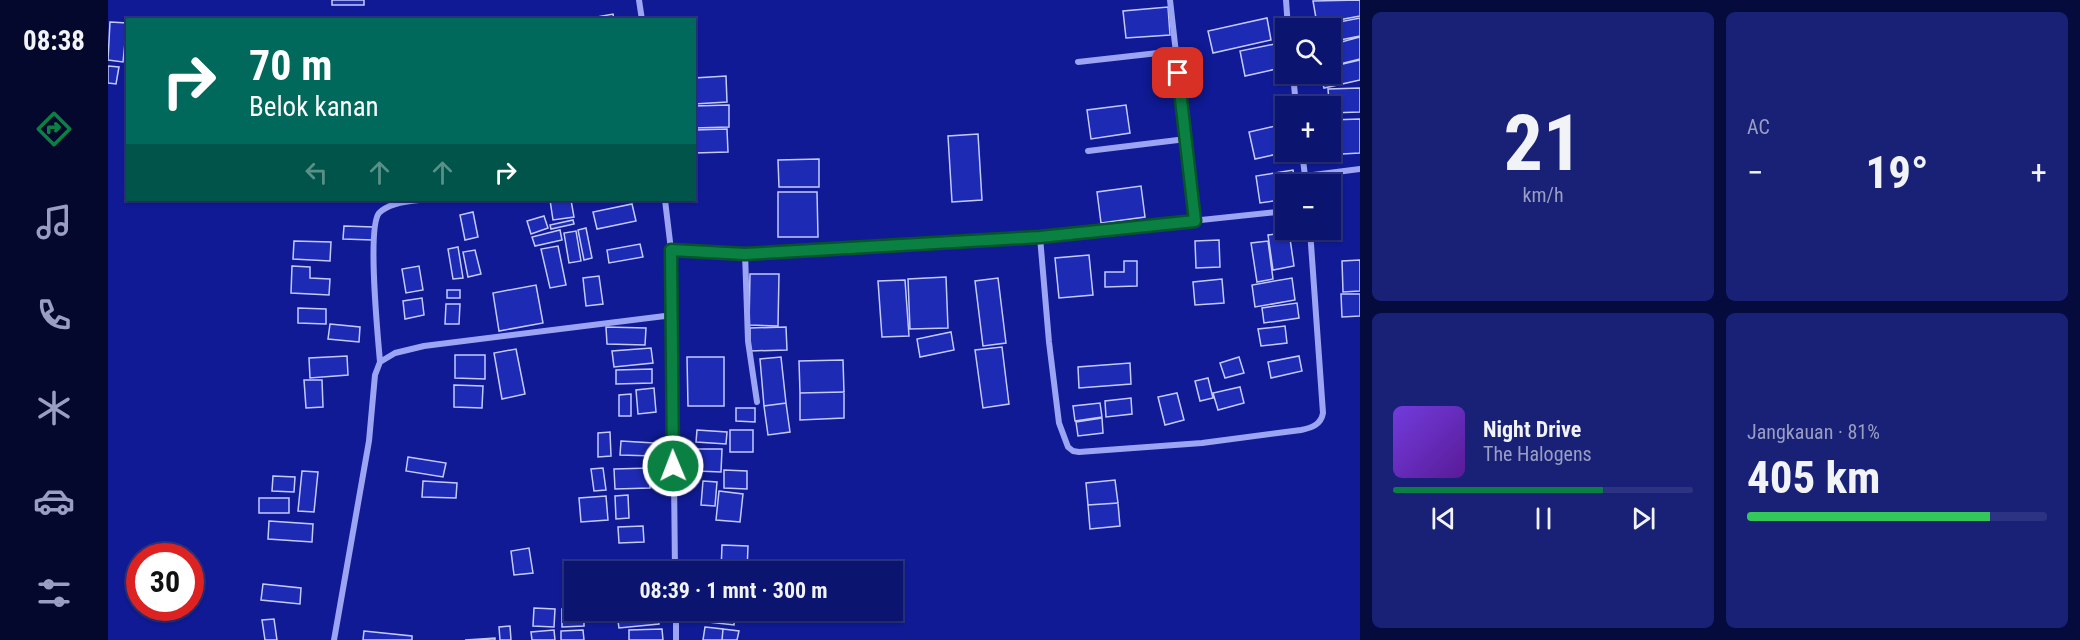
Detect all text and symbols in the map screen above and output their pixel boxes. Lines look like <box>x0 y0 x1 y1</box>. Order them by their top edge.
map controls <box>1275 18 1341 240</box>
button: search <box>1275 18 1341 84</box>
text: 08:38 <box>23 25 85 57</box>
text: 70 m <box>249 41 332 90</box>
icon: right <box>150 42 228 120</box>
pin <box>1152 47 1203 98</box>
icon: arrive <box>1161 56 1194 89</box>
text: Belok kanan <box>249 91 379 123</box>
button: + <box>1275 96 1341 162</box>
text: 21 <box>1504 98 1582 189</box>
icon: directions <box>33 108 75 150</box>
text: AC <box>1747 115 1770 139</box>
text: 19° <box>1866 146 1929 199</box>
text: − <box>1747 153 1764 192</box>
text: + <box>2031 153 2047 192</box>
icon: left <box>300 156 333 189</box>
icon: ahead <box>363 156 396 189</box>
icon: ahead <box>426 156 459 189</box>
icon: right <box>489 156 522 189</box>
button: − <box>1275 174 1341 240</box>
text: km/h <box>1522 183 1564 207</box>
icon: music <box>33 201 75 243</box>
icon: phone <box>33 294 75 336</box>
icon: climate <box>33 387 75 429</box>
text: Night Drive <box>1483 417 1581 442</box>
text: Jangkauan · 81% <box>1747 420 1880 444</box>
position arrow <box>641 434 705 498</box>
text: The Halogens <box>1483 442 1592 466</box>
text: 405 km <box>1747 451 1880 504</box>
icon: car <box>33 480 75 522</box>
icon: previous <box>1427 502 1460 535</box>
icon: pause <box>1527 502 1560 535</box>
icon: next <box>1627 502 1660 535</box>
speed limit sign: 30 <box>126 543 204 621</box>
icon: filters <box>33 572 75 614</box>
text: 08:39 · 1 mnt · 300 m <box>639 578 828 603</box>

